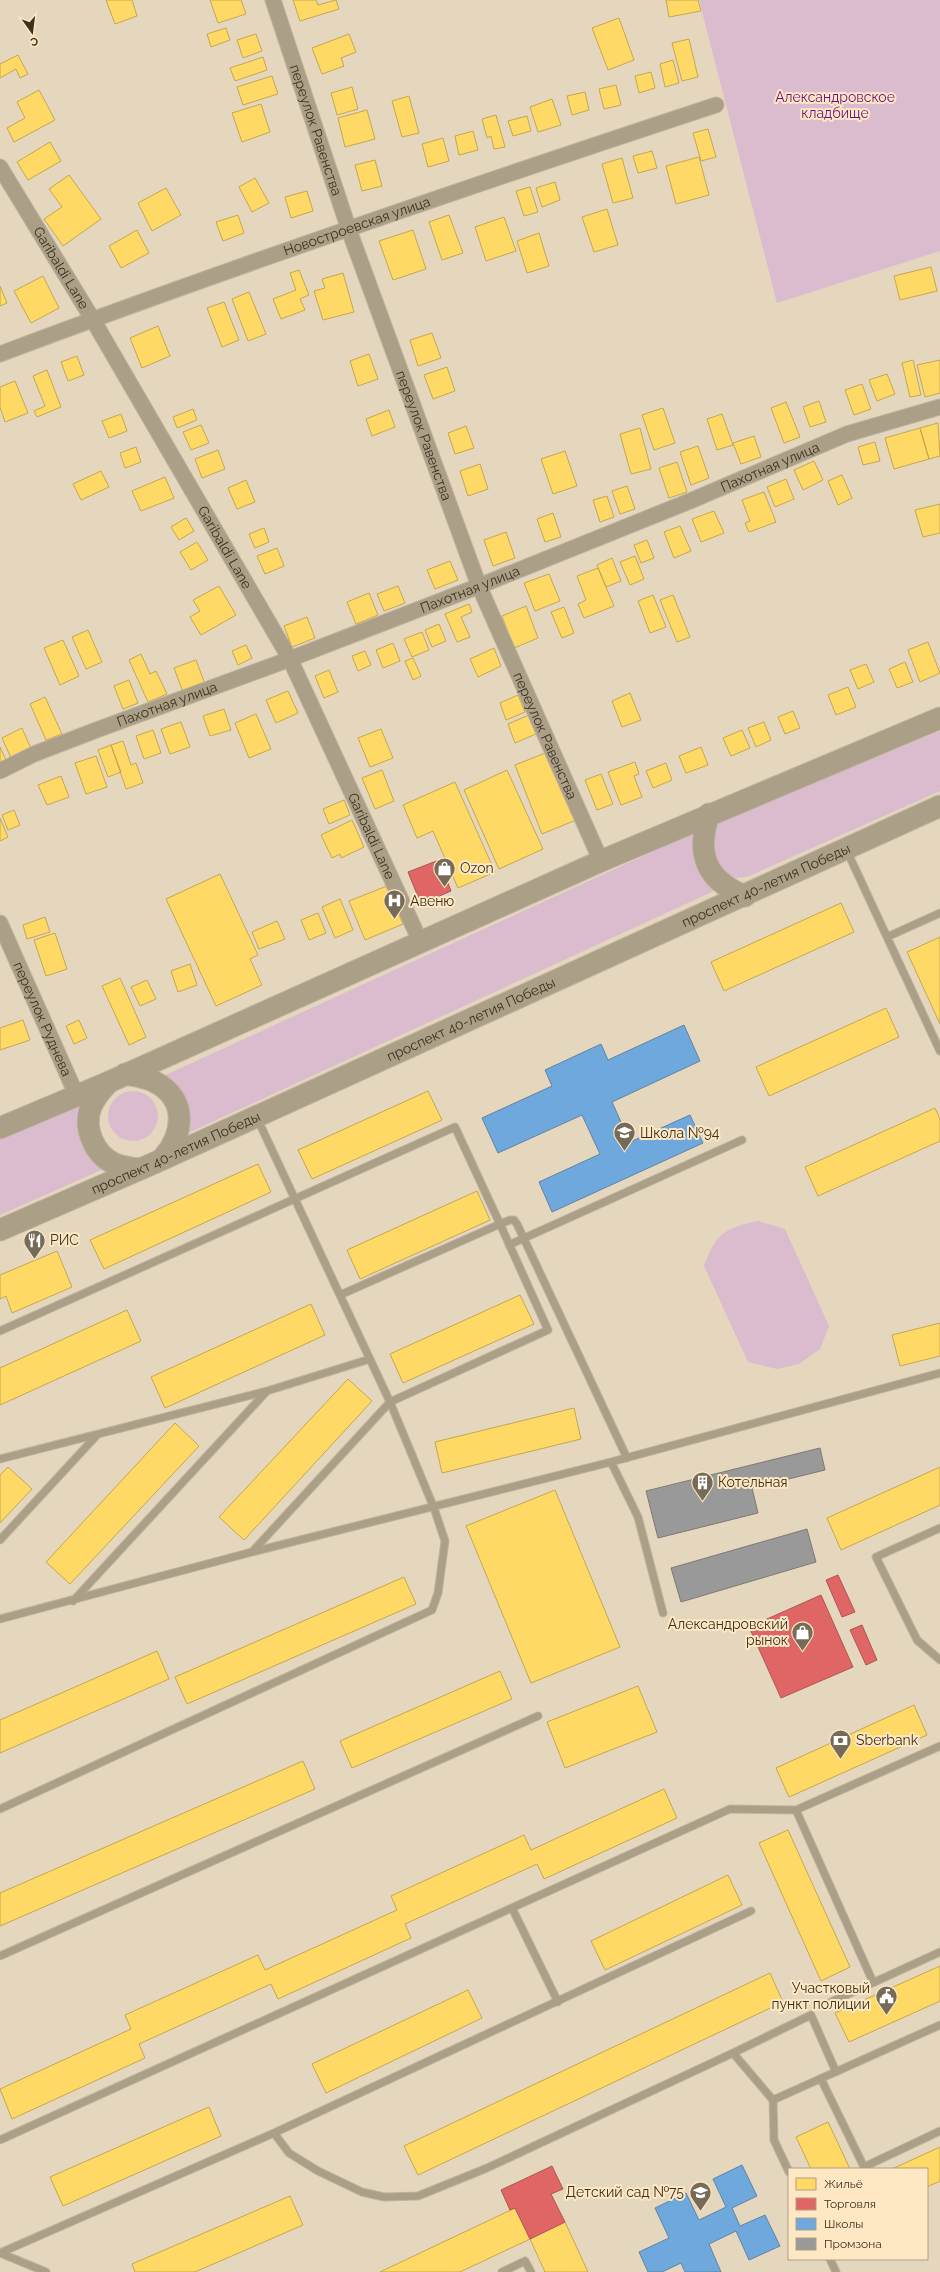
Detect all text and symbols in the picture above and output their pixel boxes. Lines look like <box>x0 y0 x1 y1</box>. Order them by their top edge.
north arrow <box>12 12 52 52</box>
text: С <box>29 34 40 49</box>
street label: переулок Равенства <box>287 62 345 198</box>
park label: Александровское кладбище <box>775 89 895 121</box>
street label: Новостроевская улица <box>281 193 432 259</box>
street label: Garibaldi Lane <box>30 224 92 312</box>
street label: переулок Равенства <box>393 368 455 503</box>
street label: Пахотная улица <box>718 439 822 495</box>
street label: Garibaldi Lane <box>195 503 255 592</box>
street label: Пахотная улица <box>418 562 522 616</box>
street label: переулок Равенства <box>510 670 581 802</box>
street label: Пахотная улица <box>115 678 219 730</box>
street label: Garibaldi Lane <box>345 790 398 882</box>
street label: проспект 40-летия Победы <box>679 840 853 930</box>
shop icon: Ozon <box>432 855 458 888</box>
place label: Ozon <box>460 860 494 876</box>
hospital icon: Авеню <box>382 888 408 921</box>
place label: Авеню <box>410 893 454 909</box>
street label: переулок Руднева <box>10 959 75 1079</box>
street label: проспект 40-летия Победы <box>384 974 558 1064</box>
street label: проспект 40-летия Победы <box>89 1108 263 1197</box>
school or university icon: Школа №94 <box>612 1120 638 1153</box>
place label: Школа №94 <box>640 1125 720 1141</box>
restaurant icon: РИС <box>22 1227 48 1260</box>
place label: РИС <box>50 1232 79 1248</box>
building icon: Котельная <box>689 1469 715 1502</box>
place label: Котельная <box>718 1474 788 1490</box>
place label: Александровский рынок <box>668 1616 788 1648</box>
shop icon: Александровский рынок <box>790 1619 816 1652</box>
bank icon: Sberbank <box>828 1727 854 1760</box>
place label: Sberbank <box>856 1732 919 1748</box>
place label: Участковый пункт полиции <box>771 1980 870 2012</box>
public building icon: Участковый пункт полиции <box>873 1983 899 2016</box>
legend <box>788 2168 928 2260</box>
text: Жильё <box>824 2177 863 2191</box>
school or university icon: Детский сад №75 <box>687 2179 713 2212</box>
place label: Детский сад №75 <box>566 2184 684 2200</box>
text: Торговля <box>824 2197 876 2211</box>
text: Школы <box>824 2217 863 2231</box>
text: Промзона <box>824 2237 882 2251</box>

